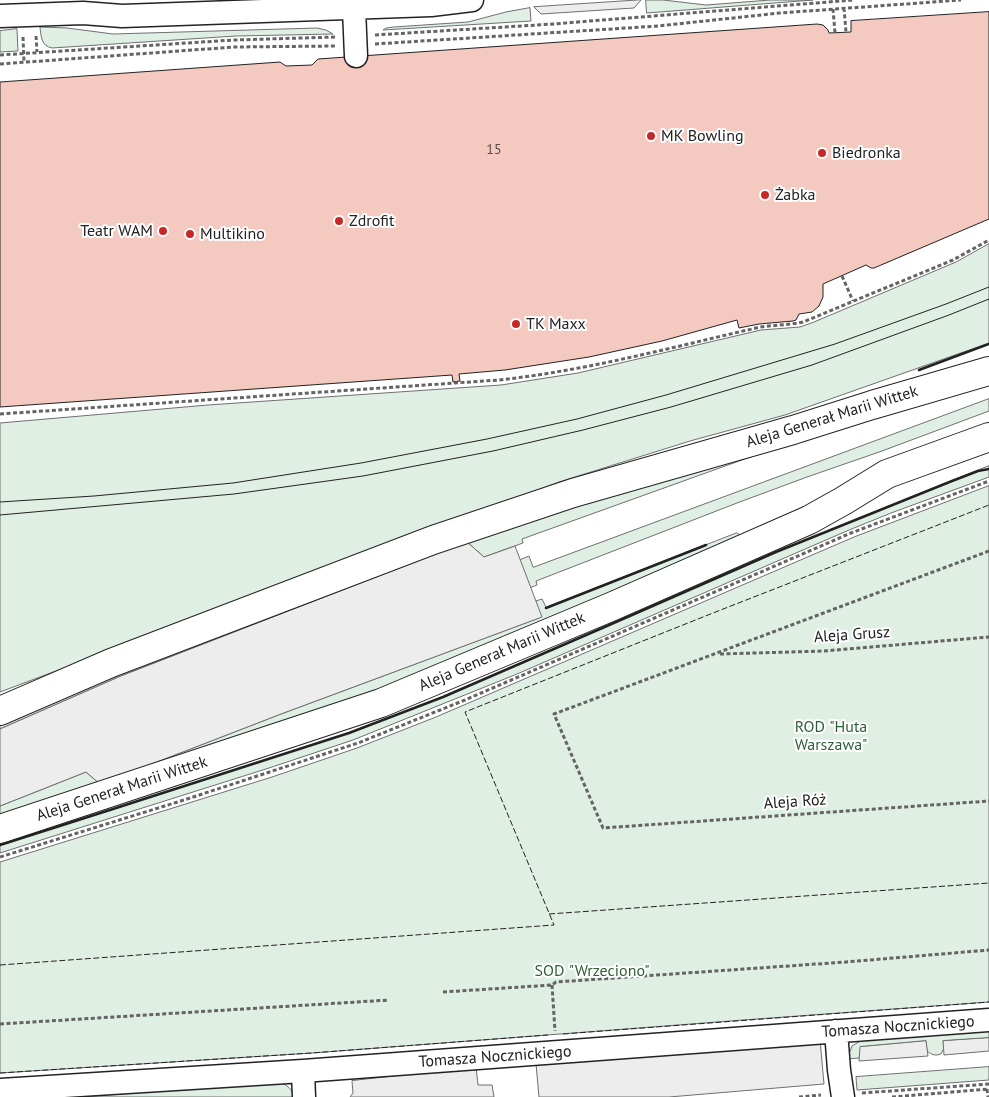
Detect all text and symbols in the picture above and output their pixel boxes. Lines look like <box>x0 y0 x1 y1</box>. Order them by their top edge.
place label: MK Bowling <box>661 126 743 146</box>
marker: MK Bowling <box>645 130 657 142</box>
house number: 15 <box>486 142 502 158</box>
place label: Biedronka <box>832 143 901 163</box>
marker: Biedronka <box>816 147 828 159</box>
place label: Żabka <box>775 185 816 205</box>
marker: Żabka <box>759 189 771 201</box>
place label: Zdrofit <box>349 211 394 231</box>
marker: Zdrofit <box>333 215 345 227</box>
place label: Teatr WAM <box>80 221 153 241</box>
place label: Multikino <box>200 224 265 244</box>
marker: Teatr WAM <box>157 225 169 237</box>
marker: Multikino <box>184 228 196 240</box>
place label: TK Maxx <box>526 314 586 334</box>
marker: TK Maxx <box>510 318 522 330</box>
street label: Aleja Generał Marii Wittek <box>744 382 920 452</box>
street label: Aleja Generał Marii Wittek <box>416 608 588 696</box>
street label: Aleja Grusz <box>813 623 891 647</box>
park label: ROD "Huta Warszawa" <box>795 717 867 755</box>
street label: Aleja Generał Marii Wittek <box>34 752 210 826</box>
street label: Aleja Róż <box>763 790 827 814</box>
park label: SOD "Wrzeciono" <box>535 961 649 981</box>
street label: Tomasza Nocznickiego <box>821 1012 975 1042</box>
street label: Tomasza Nocznickiego <box>418 1042 572 1072</box>

